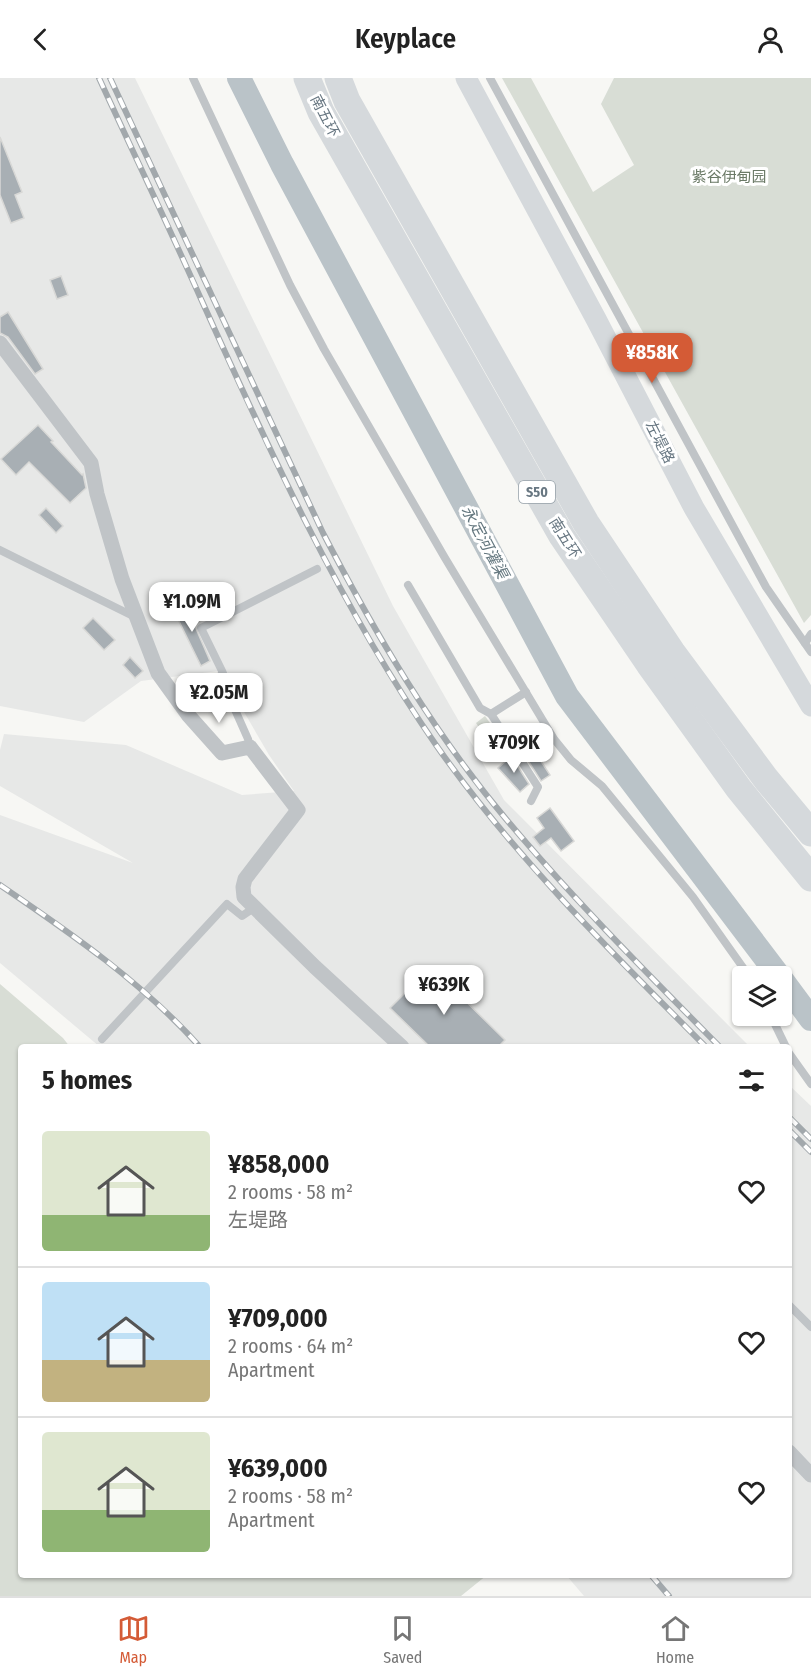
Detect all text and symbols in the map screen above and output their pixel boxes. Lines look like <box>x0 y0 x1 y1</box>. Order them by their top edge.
icon: back <box>24 23 57 56</box>
text: Keyplace <box>355 23 456 55</box>
icon: person <box>754 23 787 56</box>
street label: 南五环 <box>307 92 343 140</box>
park label: 紫谷伊甸园 <box>691 168 767 186</box>
pin: ¥858K <box>610 333 694 384</box>
text: ¥858K <box>626 340 678 364</box>
street label: 左堤路 <box>642 418 678 466</box>
road number: S50 <box>519 481 555 503</box>
water label: 永定河灌渠 <box>458 502 513 584</box>
street label: 南五环 <box>545 514 585 562</box>
pin: ¥1.09M <box>143 582 241 633</box>
text: ¥1.09M <box>163 589 221 613</box>
pin: ¥2.05M <box>170 673 268 724</box>
text: ¥2.05M <box>190 680 248 704</box>
pin: ¥709K <box>472 723 556 774</box>
text: ¥709K <box>488 730 540 754</box>
pin: ¥639K <box>402 965 486 1016</box>
map controls <box>732 966 792 1026</box>
button: layers <box>732 966 792 1026</box>
text: ¥639K <box>418 972 470 996</box>
icon: filters <box>735 1064 768 1097</box>
text: 5 homes <box>42 1065 132 1096</box>
text: ¥858,000 <box>228 1149 330 1180</box>
icon: home <box>90 1155 162 1227</box>
icon: heart <box>735 1175 768 1208</box>
text: 2 rooms · 58 m² <box>228 1180 353 1204</box>
text: 左堤路 <box>228 1208 288 1232</box>
text: ¥709,000 <box>228 1303 328 1334</box>
icon: home <box>90 1306 162 1378</box>
icon: heart <box>735 1326 768 1359</box>
text: 2 rooms · 64 m² <box>228 1334 353 1358</box>
text: Apartment <box>228 1358 315 1382</box>
text: ¥639,000 <box>228 1453 328 1484</box>
icon: home <box>90 1456 162 1528</box>
icon: heart <box>735 1476 768 1509</box>
text: 2 rooms · 58 m² <box>228 1484 353 1508</box>
text: Apartment <box>228 1508 315 1532</box>
tab: Map <box>117 1612 150 1667</box>
tab: Saved <box>383 1612 422 1667</box>
tab: Home <box>656 1612 694 1667</box>

